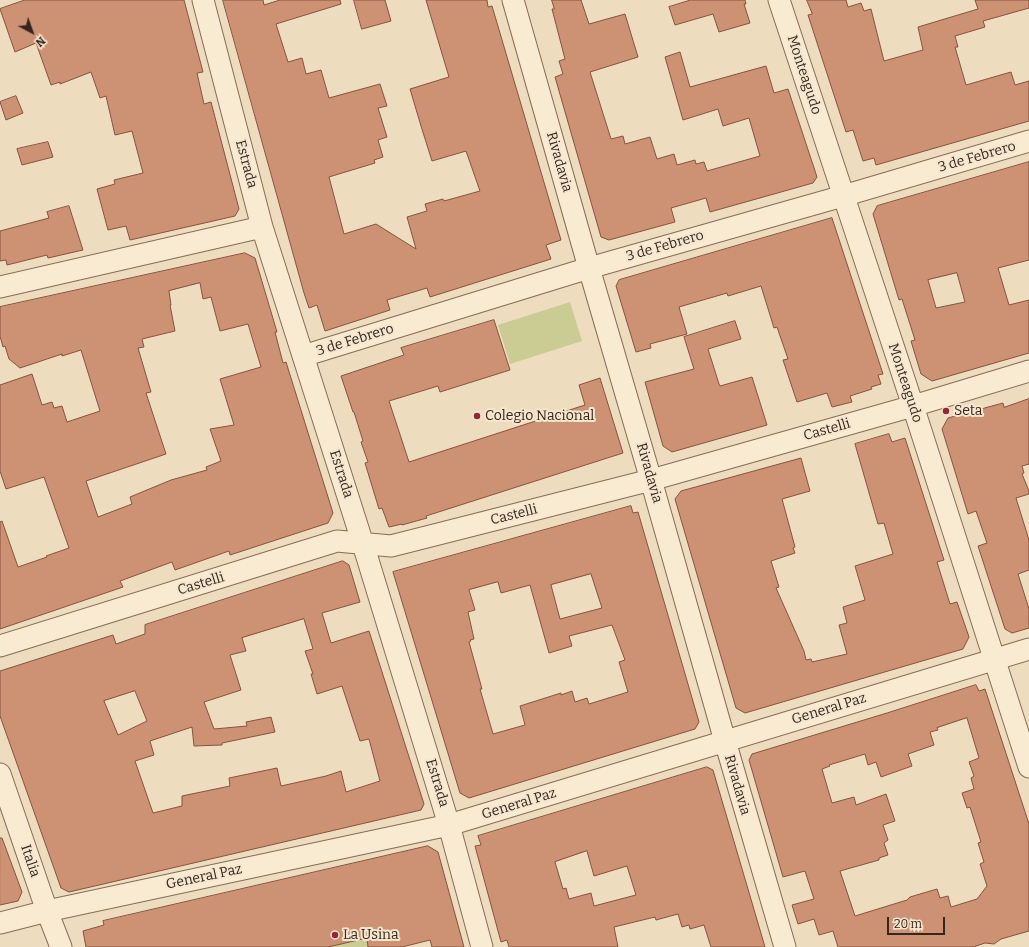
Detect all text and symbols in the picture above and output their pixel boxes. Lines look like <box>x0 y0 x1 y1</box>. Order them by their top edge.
north arrow <box>12 12 52 52</box>
street label: Monteagudo <box>783 33 825 117</box>
text: N <box>33 34 48 49</box>
street label: Rivadavia <box>542 130 576 194</box>
street label: Estrada <box>231 138 261 190</box>
street label: 3 de Febrero <box>936 138 1018 176</box>
street label: 3 de Febrero <box>624 227 706 265</box>
street label: 3 de Febrero <box>314 320 396 360</box>
street label: Monteagudo <box>884 341 926 425</box>
place label: Seta <box>954 403 982 419</box>
marker: Seta <box>941 406 951 416</box>
place label: Colegio Nacional <box>485 408 594 424</box>
marker: Colegio Nacional <box>472 411 482 421</box>
street label: Castelli <box>802 415 852 445</box>
street label: Rivadavia <box>632 441 666 505</box>
street label: Estrada <box>325 448 357 500</box>
street label: Castelli <box>489 501 539 529</box>
street label: Castelli <box>176 569 226 599</box>
street label: General Paz <box>790 690 868 728</box>
street label: Rivadavia <box>720 753 754 817</box>
street label: Estrada <box>422 757 452 809</box>
street label: General Paz <box>480 785 558 823</box>
street label: Italia <box>17 843 43 879</box>
street label: General Paz <box>165 861 243 893</box>
scale bar <box>889 909 947 935</box>
text: 20 m <box>894 917 922 931</box>
place label: La Usina <box>343 927 399 943</box>
marker: La Usina <box>330 930 340 940</box>

